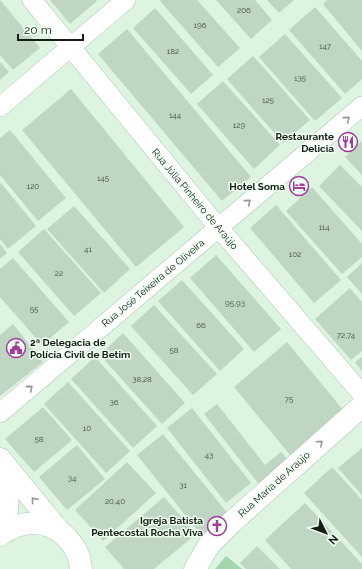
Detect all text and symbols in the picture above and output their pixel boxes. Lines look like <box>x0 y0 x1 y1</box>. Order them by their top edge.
house number: 206 <box>237 5 251 15</box>
scale bar <box>18 16 83 42</box>
house number: 196 <box>194 20 207 30</box>
text: 20 m <box>24 23 52 37</box>
house number: 147 <box>319 41 332 51</box>
house number: 182 <box>167 46 179 56</box>
house number: 135 <box>294 73 307 83</box>
house number: 125 <box>262 95 275 105</box>
house number: 144 <box>169 110 182 120</box>
one-way arrow <box>343 116 350 123</box>
house number: 129 <box>233 120 245 130</box>
place label: Restaurante Delicia <box>276 131 334 154</box>
restaurant icon: Restaurante Delicia <box>337 131 359 153</box>
street label: Rua Júlia Pinheiro de Araújo <box>150 146 240 252</box>
house number: 145 <box>97 173 110 183</box>
hotel icon: Hotel Soma <box>288 175 310 197</box>
house number: 120 <box>27 181 39 191</box>
place label: Hotel Soma <box>229 181 285 192</box>
one-way arrow <box>243 200 251 207</box>
house number: 114 <box>318 222 330 232</box>
street label: Rua José Teixeira de Oliveira <box>100 237 206 329</box>
house number: 41 <box>84 244 92 254</box>
house number: 102 <box>289 249 301 259</box>
house number: 22 <box>55 268 63 278</box>
house number: 95,93 <box>225 298 245 308</box>
house number: 55 <box>30 304 39 314</box>
house number: 66 <box>196 320 206 330</box>
house number: 72,74 <box>337 330 356 340</box>
public building icon: 2ª Delegacia de Polícia Civil de Betim <box>5 337 27 359</box>
place label: 2ª Delegacia de Polícia Civil de Betim <box>30 337 130 360</box>
house number: 58 <box>169 345 179 355</box>
house number: 38,28 <box>132 374 152 384</box>
one-way arrow <box>25 385 32 392</box>
house number: 75 <box>285 394 294 404</box>
house number: 36 <box>109 397 119 407</box>
house number: 10 <box>83 423 91 433</box>
house number: 58 <box>34 434 44 444</box>
one-way arrow <box>316 441 323 448</box>
street label: Rua Maria de Araújo <box>236 449 312 519</box>
house number: 43 <box>205 450 213 460</box>
house number: 34 <box>68 473 77 483</box>
house number: 31 <box>179 480 187 490</box>
house number: 20,40 <box>105 496 125 506</box>
one-way arrow <box>31 498 38 505</box>
north arrow <box>306 513 346 553</box>
place label: Igreja Batista Pentecostal Rocha Viva <box>91 515 203 538</box>
church icon: Igreja Batista Pentecostal Rocha Viva <box>206 515 228 537</box>
text: N <box>325 532 341 547</box>

